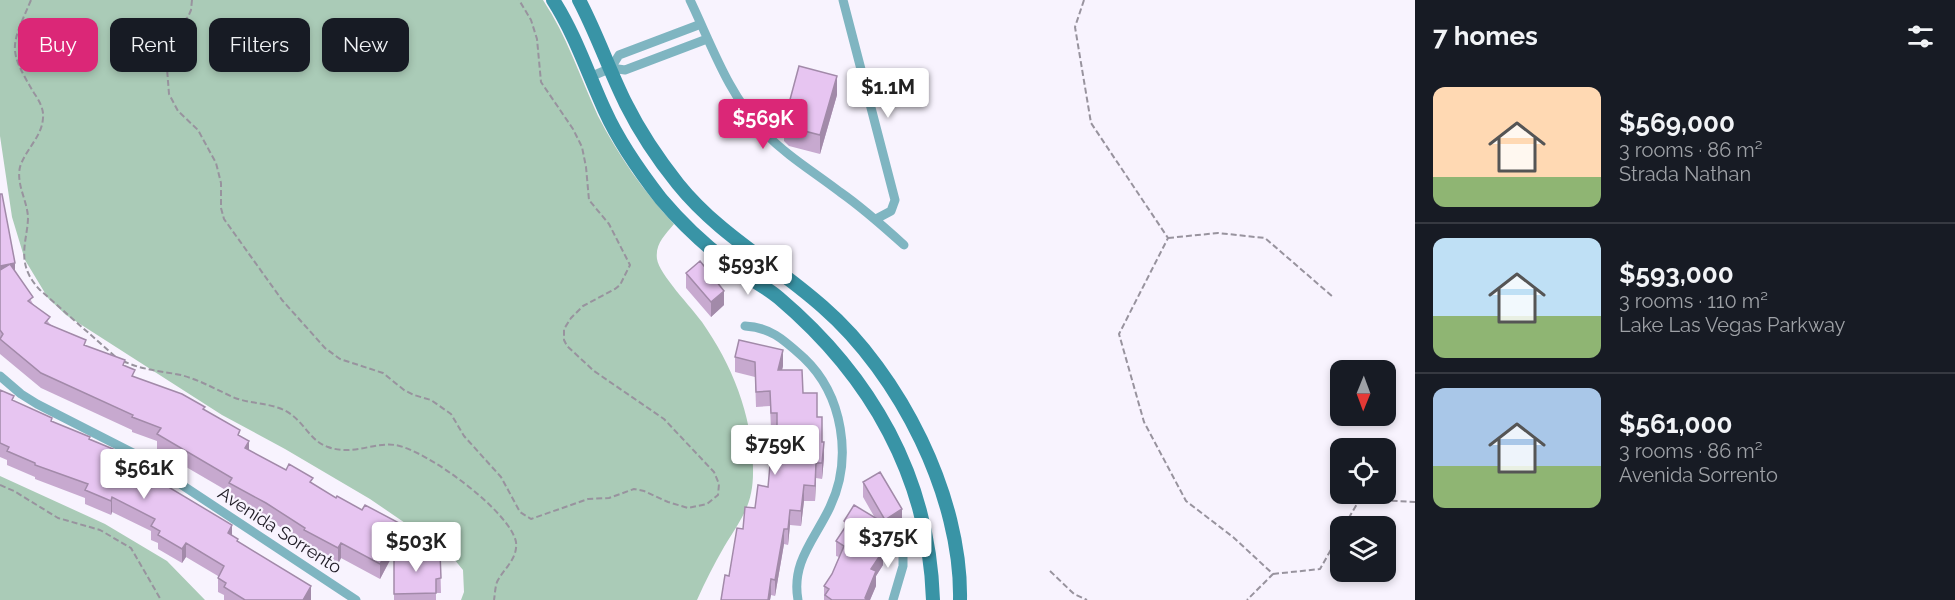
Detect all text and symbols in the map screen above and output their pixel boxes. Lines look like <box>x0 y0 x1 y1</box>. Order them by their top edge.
chip: Buy <box>18 18 98 72</box>
chip: Rent <box>110 18 197 72</box>
chip: Filters <box>209 18 310 72</box>
chip: New <box>322 18 409 72</box>
icon: filters <box>1904 20 1937 53</box>
text: 7 homes <box>1433 21 1538 51</box>
pin: $1.1M <box>846 68 930 119</box>
text: $1.1M <box>861 75 915 99</box>
pin: $569K <box>721 99 805 150</box>
text: $569K <box>732 106 794 130</box>
text: $569,000 <box>1619 108 1735 138</box>
icon: home <box>1481 111 1553 183</box>
text: 3 rooms · 86 m² <box>1619 138 1762 162</box>
text: Strada Nathan <box>1619 162 1751 186</box>
pin: $593K <box>706 245 790 296</box>
text: $593K <box>718 252 778 276</box>
text: $593,000 <box>1619 259 1734 289</box>
icon: home <box>1481 262 1553 334</box>
text: 3 rooms · 110 m² <box>1619 289 1768 313</box>
text: Lake Las Vegas Parkway <box>1619 313 1845 337</box>
north arrow <box>1330 360 1396 426</box>
map controls <box>1330 360 1396 582</box>
text: $561,000 <box>1619 409 1732 439</box>
icon: home <box>1481 412 1553 484</box>
pin: $759K <box>733 425 817 476</box>
text: $759K <box>745 432 805 456</box>
button: locate <box>1330 438 1396 504</box>
text: 3 rooms · 86 m² <box>1619 439 1762 463</box>
pin: $561K <box>102 449 186 500</box>
text: $561K <box>114 456 174 480</box>
text: Avenida Sorrento <box>1619 463 1778 487</box>
street label: Avenida Sorrento <box>214 482 346 578</box>
button: layers <box>1330 516 1396 582</box>
pin: $375K <box>846 518 930 569</box>
pin: $503K <box>374 522 458 573</box>
text: $375K <box>858 525 918 549</box>
text: $503K <box>386 529 446 553</box>

